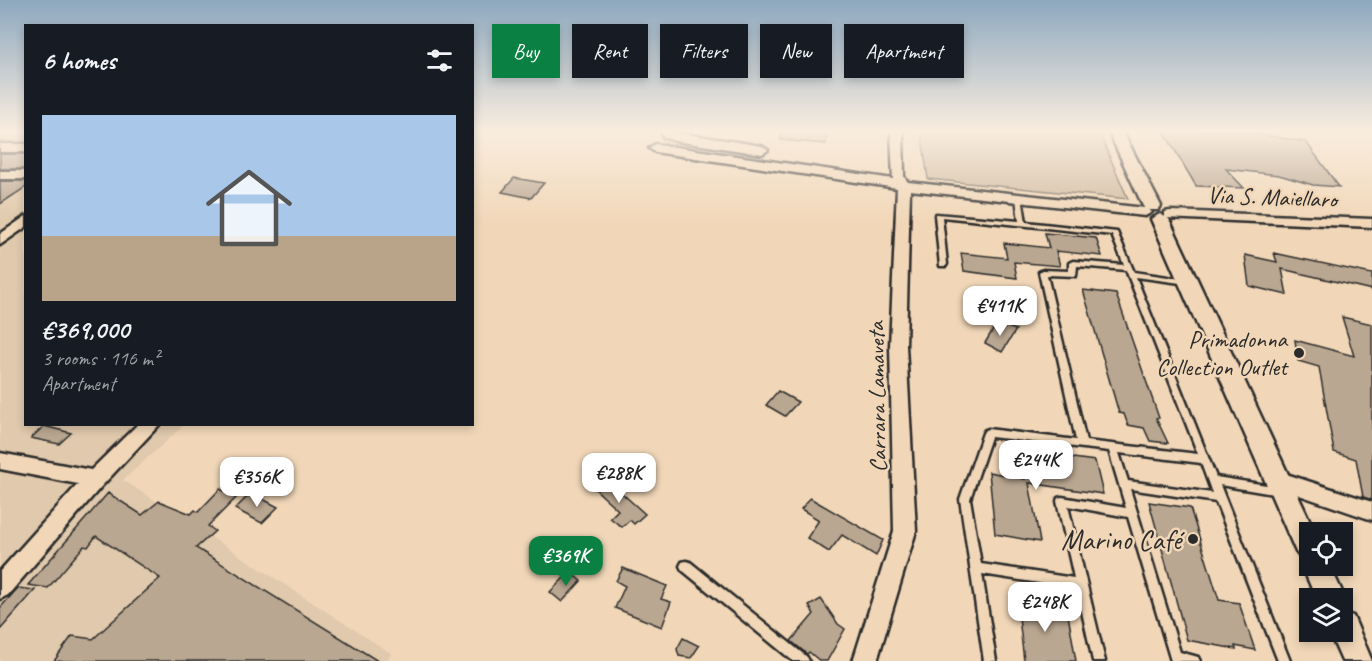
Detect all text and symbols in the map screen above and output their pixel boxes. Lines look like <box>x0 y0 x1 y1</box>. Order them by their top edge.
chip: Buy <box>492 24 560 78</box>
chip: Rent <box>572 24 648 78</box>
chip: Filters <box>660 24 748 78</box>
chip: New <box>760 24 832 78</box>
chip: Apartment <box>844 24 964 78</box>
text: 6 homes <box>42 44 116 77</box>
icon: filters <box>423 44 456 77</box>
icon: home <box>195 154 303 262</box>
street label: Via S. Maiellaro <box>1207 180 1340 214</box>
pin: €411K <box>958 286 1042 337</box>
text: €411K <box>977 293 1023 318</box>
text: €369,000 <box>42 313 129 346</box>
street label: Carrara Lamaveta <box>861 320 893 473</box>
place label: Primadonna Collection Outlet <box>1156 324 1289 382</box>
text: 3 rooms · 116 m² <box>42 346 159 371</box>
marker: Primadonna Collection Outlet <box>1292 346 1306 360</box>
text: Apartment <box>42 371 115 396</box>
pin: €244K <box>994 440 1078 491</box>
text: €244K <box>1013 447 1059 472</box>
pin: €288K <box>577 453 661 504</box>
pin: €356K <box>215 457 299 508</box>
text: €288K <box>596 460 642 485</box>
text: €356K <box>234 464 280 489</box>
place label: Marino Café <box>1061 522 1185 557</box>
map controls <box>1299 522 1353 642</box>
button: locate <box>1299 522 1353 576</box>
marker: Marino Café <box>1186 532 1200 546</box>
pin: €369K <box>524 536 608 587</box>
text: €369K <box>543 543 589 568</box>
pin: €248K <box>1003 582 1087 633</box>
button: layers <box>1299 588 1353 642</box>
text: €248K <box>1022 589 1068 614</box>

